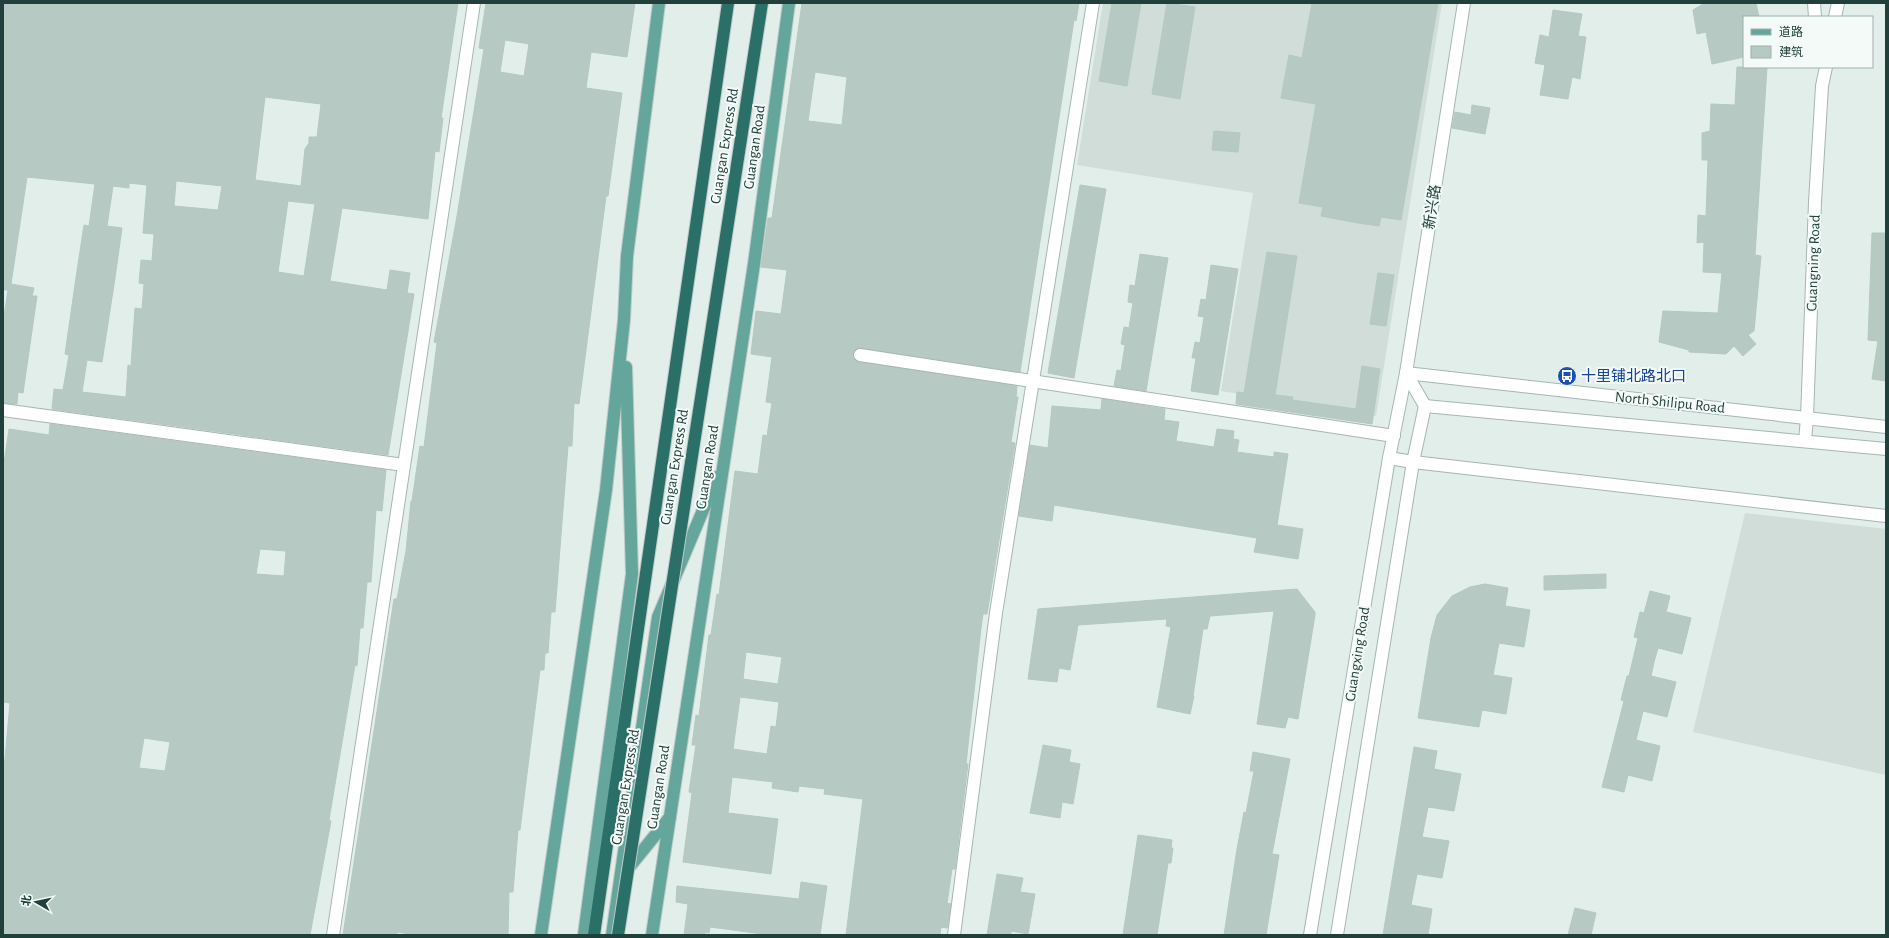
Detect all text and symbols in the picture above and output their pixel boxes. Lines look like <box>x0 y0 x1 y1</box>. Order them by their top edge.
legend <box>1743 16 1873 68</box>
text: 道路 <box>1779 25 1803 38</box>
text: 建筑 <box>1779 45 1803 58</box>
street label: Guangan Express Rd <box>708 87 741 205</box>
street label: Guangan Road <box>741 104 768 190</box>
street label: 新兴路 <box>1421 184 1443 230</box>
street label: Guangning Road <box>1804 214 1823 312</box>
bus stop icon: 十里铺北路北口 <box>1556 365 1578 387</box>
place label: 十里铺北路北口 <box>1581 367 1686 384</box>
street label: North Shilipu Road <box>1614 389 1726 416</box>
street label: Guangan Express Rd <box>658 408 691 526</box>
street label: Guangan Road <box>693 424 722 510</box>
street label: Guangxing Road <box>1343 605 1372 703</box>
street label: Guangan Express Rd <box>609 728 642 846</box>
street label: Guangan Road <box>644 744 673 830</box>
north arrow <box>16 882 56 922</box>
text: 北 <box>20 894 33 907</box>

